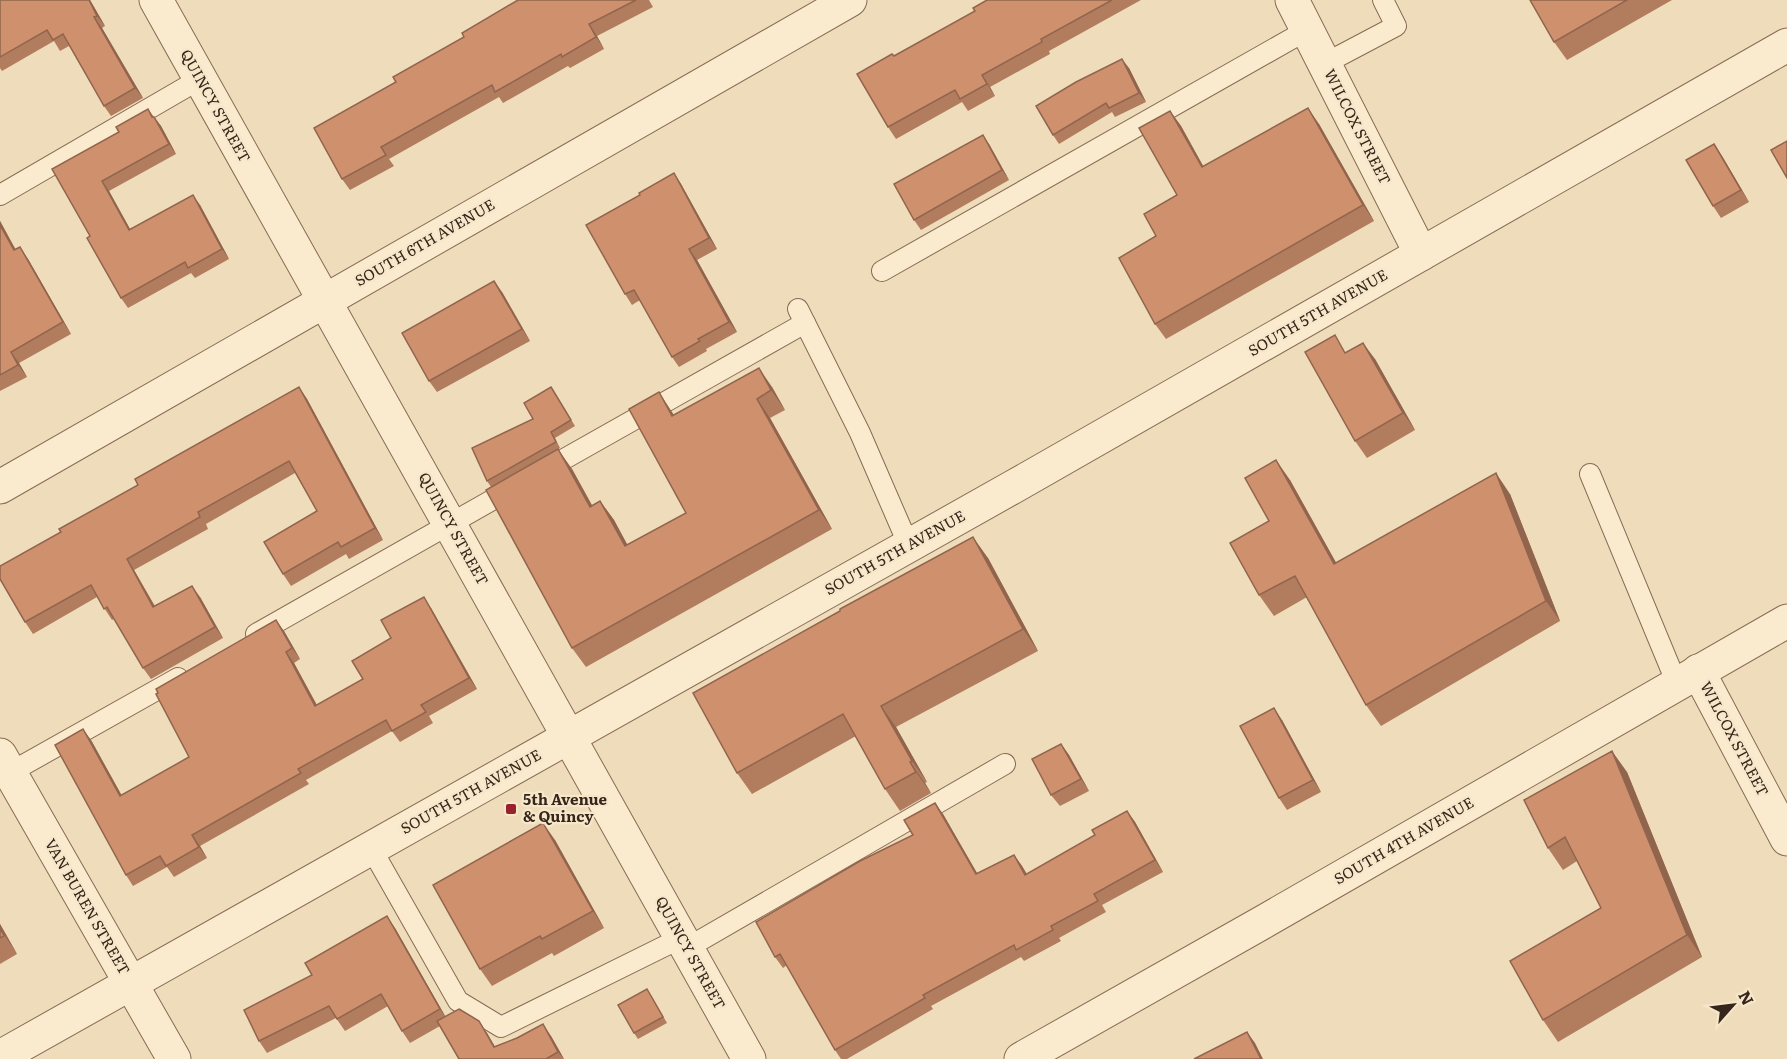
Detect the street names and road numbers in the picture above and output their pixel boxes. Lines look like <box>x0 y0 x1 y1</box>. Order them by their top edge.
street label: QUINCY STREET <box>176 44 257 166</box>
street label: WILCOX STREET <box>1319 64 1397 188</box>
street label: SOUTH 6TH AVENUE <box>350 192 498 291</box>
street label: SOUTH 5TH AVENUE <box>1243 262 1391 361</box>
street label: QUINCY STREET <box>414 467 495 589</box>
street label: SOUTH 5TH AVENUE <box>820 503 969 600</box>
street label: WILCOX STREET <box>1695 677 1775 800</box>
street label: SOUTH 5TH AVENUE <box>396 742 545 839</box>
street label: SOUTH 4TH AVENUE <box>1329 790 1478 889</box>
street label: VAN BUREN STREET <box>40 834 137 979</box>
street label: QUINCY STREET <box>651 891 732 1013</box>

